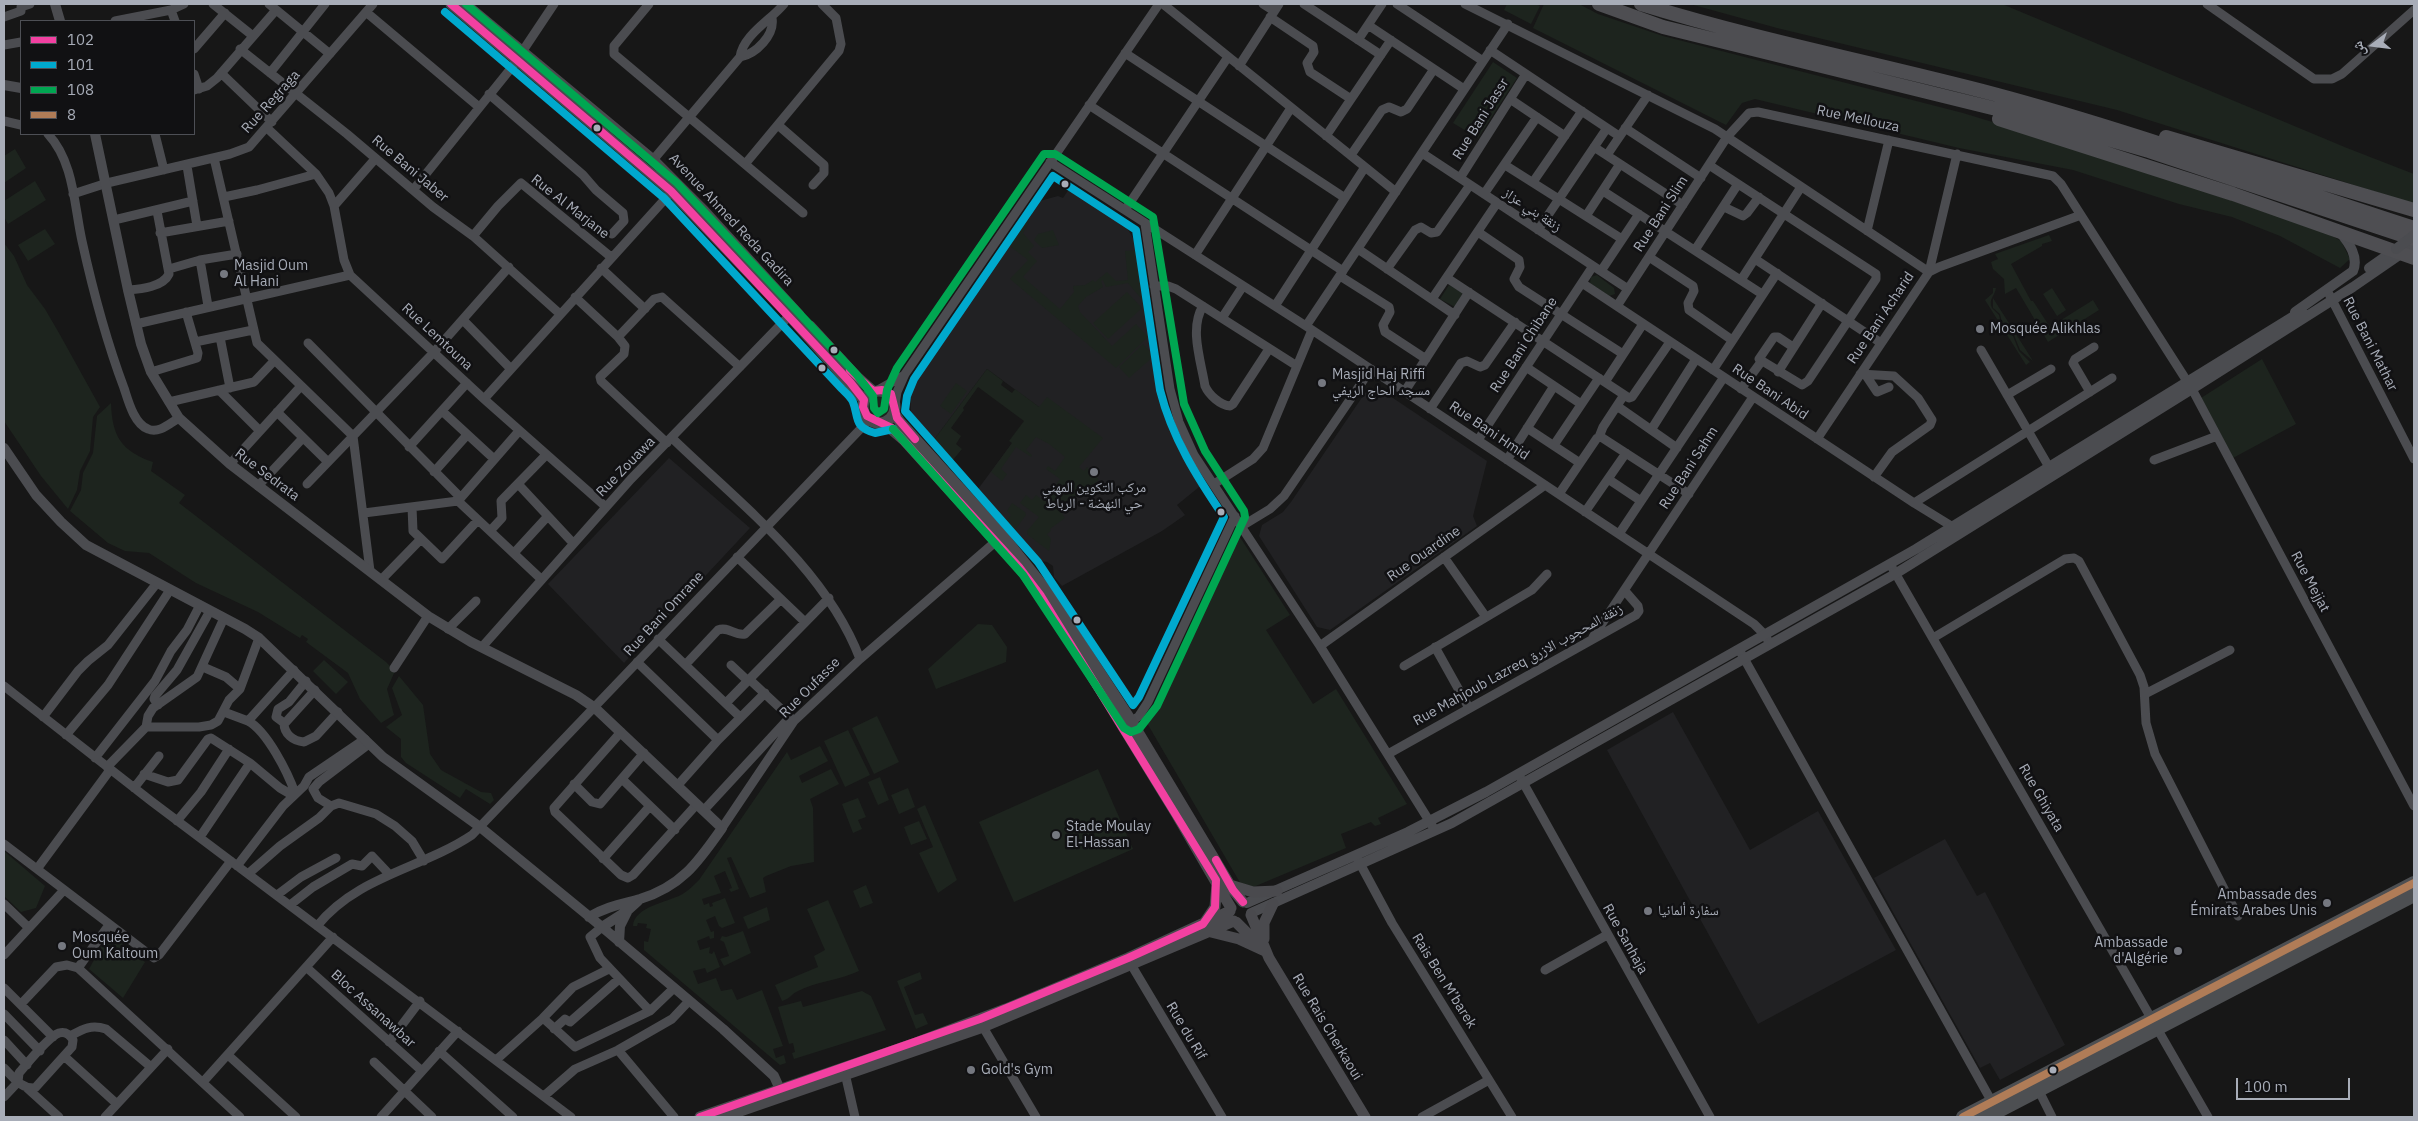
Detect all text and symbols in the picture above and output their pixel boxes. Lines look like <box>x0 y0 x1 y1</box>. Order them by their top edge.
legend <box>20 20 195 135</box>
north arrow <box>2348 20 2398 70</box>
text: 102 <box>67 30 94 49</box>
text: ش <box>2348 39 2369 58</box>
text: 101 <box>67 55 94 74</box>
street label: Rue Regraga <box>238 67 304 137</box>
street label: Rue Bani Jassr <box>1449 75 1513 163</box>
text: 108 <box>67 80 94 99</box>
street label: Rue Mellouza <box>1815 102 1901 136</box>
text: 8 <box>67 105 76 124</box>
unlabelled marker <box>592 123 602 133</box>
street label: Rue Bani Jaber <box>368 132 452 206</box>
street label: Avenue Ahmed Reda Gadira <box>665 150 797 290</box>
street label: Rue Al Marjane <box>528 171 612 243</box>
street label: Rue Bani Slim <box>1630 173 1692 255</box>
unlabelled marker <box>1060 179 1070 189</box>
street label: زنقة بني عزاز <box>1500 184 1564 236</box>
place label: Masjid Oum Al Hani <box>234 258 308 290</box>
marker: Masjid Oum Al Hani <box>218 268 230 280</box>
street label: Rue Bani Acharid <box>1844 269 1918 367</box>
street label: Rue Bani Chibane <box>1487 294 1561 396</box>
street label: Rue Bani Mathar <box>2339 294 2401 394</box>
street label: Rue Lemtouna <box>398 300 476 374</box>
place label: Mosquée Alikhlas <box>1990 321 2100 337</box>
marker: Mosquée Alikhlas <box>1974 323 1986 335</box>
unlabelled marker <box>829 345 839 355</box>
street label: Rue Bani Abid <box>1729 360 1811 424</box>
unlabelled marker <box>817 363 827 373</box>
place label: Masjid Haj Riffi مسجد الحاج الريفي <box>1332 367 1430 400</box>
marker: Masjid Haj Riffi مسجد الحاج الريفي <box>1316 377 1328 389</box>
street label: Rue Bani Hmid <box>1446 398 1532 464</box>
street label: Rue Bani Sahm <box>1656 424 1722 512</box>
street label: Rue Zouawa <box>593 433 659 501</box>
street label: Rue Sedrata <box>231 445 303 505</box>
marker: مركب التكوين المهني حي النهضة - الرباط <box>1088 466 1100 478</box>
place label: مركب التكوين المهني حي النهضة - الرباط <box>1042 480 1146 512</box>
unlabelled marker <box>1216 507 1226 517</box>
street label: Rue Ouardine <box>1384 523 1464 585</box>
street label: Rue Mejjat <box>2287 549 2333 615</box>
street label: Rue Bani Omrane <box>620 568 708 660</box>
street label: Rue Mahjoub Lazreq زنقة المحجوب الازرق <box>1410 600 1626 730</box>
unlabelled marker <box>1072 615 1082 625</box>
street label: Rue Oufasse <box>776 654 844 722</box>
street label: Rue Ghiyata <box>2015 761 2067 835</box>
place label: Stade Moulay El-Hassan <box>1066 819 1151 852</box>
marker: Stade Moulay El-Hassan <box>1050 829 1062 841</box>
place label: Ambassade des Émirats Arabes Unis <box>2190 887 2317 920</box>
marker: Ambassade des Émirats Arabes Unis <box>2321 897 2333 909</box>
street label: Rue Sanhaja <box>1599 901 1651 977</box>
place label: سفارة ألمانيا <box>1658 903 1719 919</box>
marker: سفارة ألمانيا <box>1642 905 1654 917</box>
place label: Mosquée Oum Kaltoum <box>72 930 158 962</box>
street label: Rais Ben M’barek <box>1408 930 1480 1032</box>
place label: Ambassade d'Algérie <box>2094 935 2168 968</box>
marker: Mosquée Oum Kaltoum <box>56 940 68 952</box>
marker: Ambassade d'Algérie <box>2172 945 2184 957</box>
street label: Bloc Assanawbar <box>327 967 419 1051</box>
street label: Rue Rais Cherkaoui <box>1289 971 1365 1083</box>
street label: Rue du Rif <box>1162 999 1210 1063</box>
place label: Gold's Gym <box>981 1062 1053 1078</box>
marker: Gold's Gym <box>965 1064 977 1076</box>
unlabelled marker <box>2048 1065 2058 1075</box>
scale bar <box>2238 1068 2352 1100</box>
text: 100 m <box>2244 1077 2288 1096</box>

